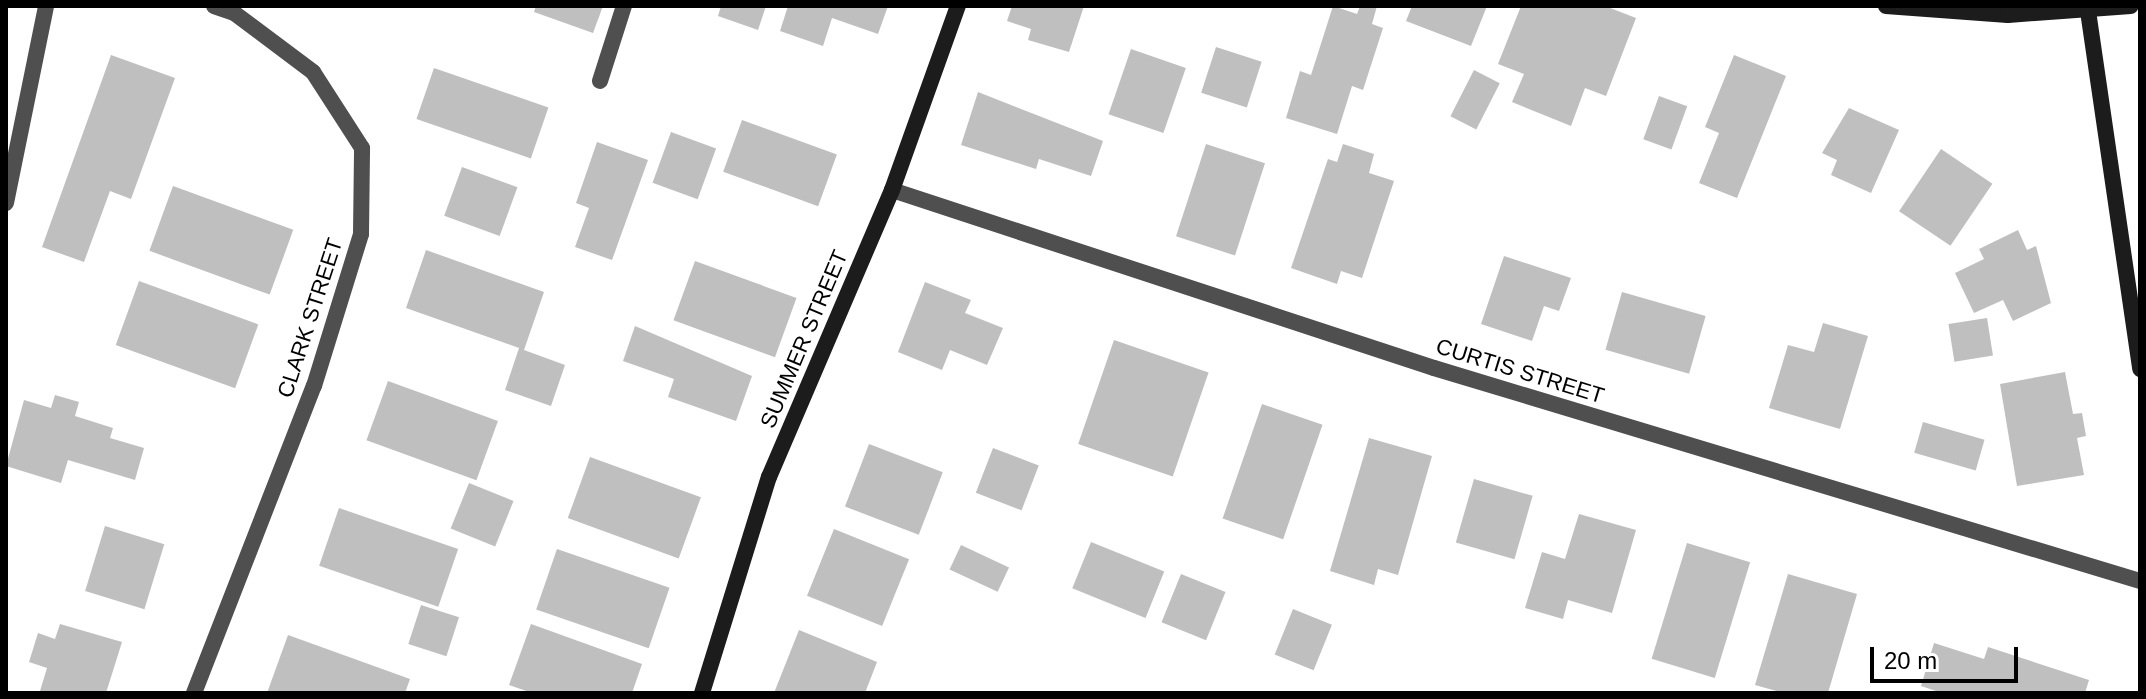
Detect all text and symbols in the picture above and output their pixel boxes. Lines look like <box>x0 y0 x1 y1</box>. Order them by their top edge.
street label: CLARK STREET <box>272 235 348 401</box>
street label: SUMMER STREET <box>755 246 853 432</box>
street label: CURTIS STREET <box>1433 333 1607 409</box>
scale bar <box>1874 631 2022 681</box>
text: 20 m <box>1884 647 1937 674</box>

